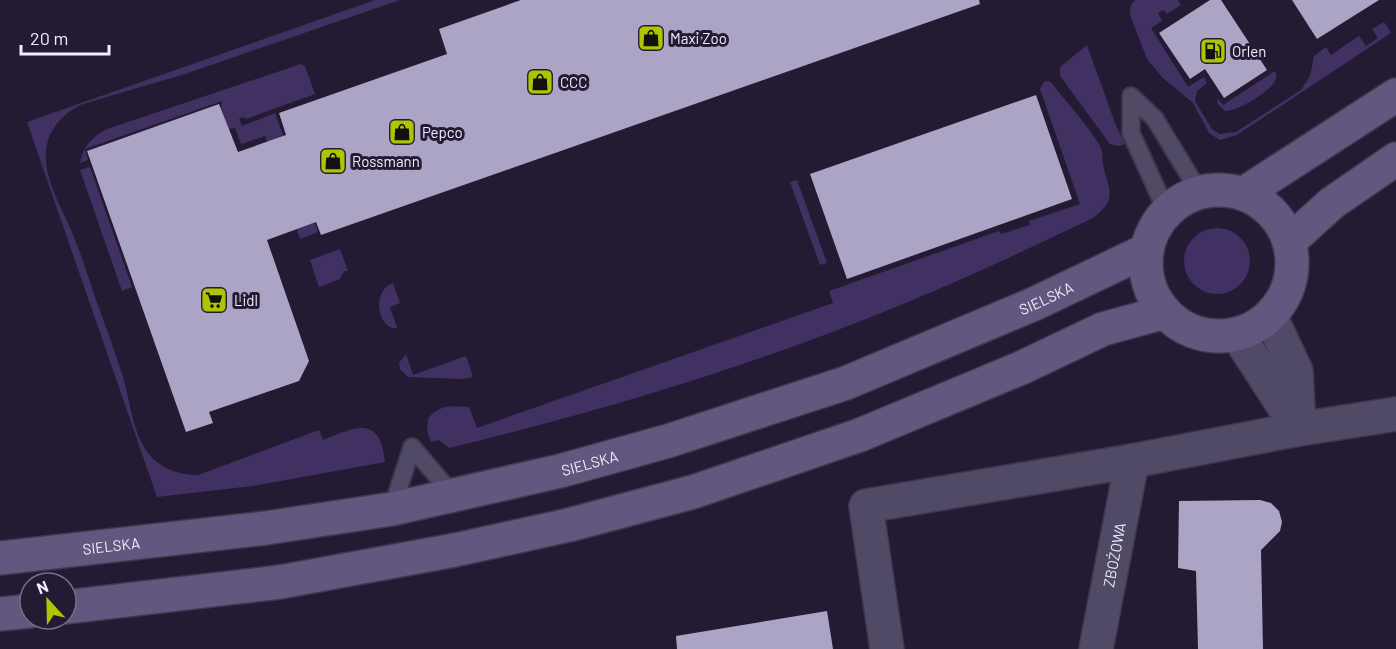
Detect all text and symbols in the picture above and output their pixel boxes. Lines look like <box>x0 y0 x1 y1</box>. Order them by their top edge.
scale bar <box>21 18 110 56</box>
shop icon: Maxi Zoo <box>636 23 666 53</box>
text: 20 m <box>30 27 68 49</box>
place label: Maxi Zoo <box>670 29 727 47</box>
fuel station icon: Orlen <box>1198 36 1228 66</box>
place label: Orlen <box>1232 42 1266 60</box>
shop icon: CCC <box>525 67 555 97</box>
place label: CCC <box>560 73 587 91</box>
shop icon: Pepco <box>387 117 417 147</box>
place label: Pepco <box>422 123 463 141</box>
shop icon: Rossmann <box>318 146 348 176</box>
place label: Rossmann <box>352 152 420 170</box>
street label: SIELSKA <box>1016 278 1076 318</box>
supermarket icon: Lidl <box>199 285 229 315</box>
place label: Lidl <box>234 291 258 309</box>
street label: SIELSKA <box>559 446 620 479</box>
street label: ZBOŻOWA <box>1099 521 1129 589</box>
street label: SIELSKA <box>82 533 141 558</box>
north arrow <box>18 571 78 631</box>
text: N <box>34 576 51 597</box>

